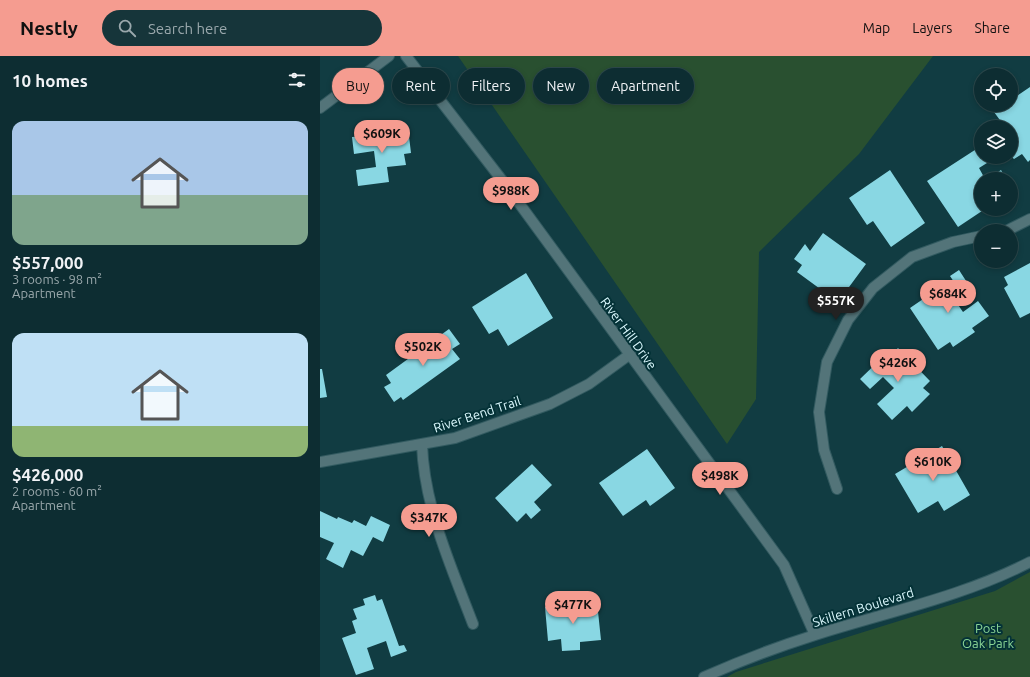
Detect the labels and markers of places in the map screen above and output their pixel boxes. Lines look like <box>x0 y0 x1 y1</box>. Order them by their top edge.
pin: $609K <box>354 120 410 154</box>
pin: $988K <box>483 177 539 211</box>
pin: $684K <box>920 280 976 314</box>
pin: $557K <box>808 287 864 321</box>
pin: $502K <box>395 333 451 367</box>
pin: $426K <box>870 349 926 383</box>
pin: $610K <box>905 448 961 482</box>
pin: $498K <box>692 462 748 496</box>
pin: $347K <box>401 504 457 538</box>
pin: $477K <box>545 591 601 625</box>

